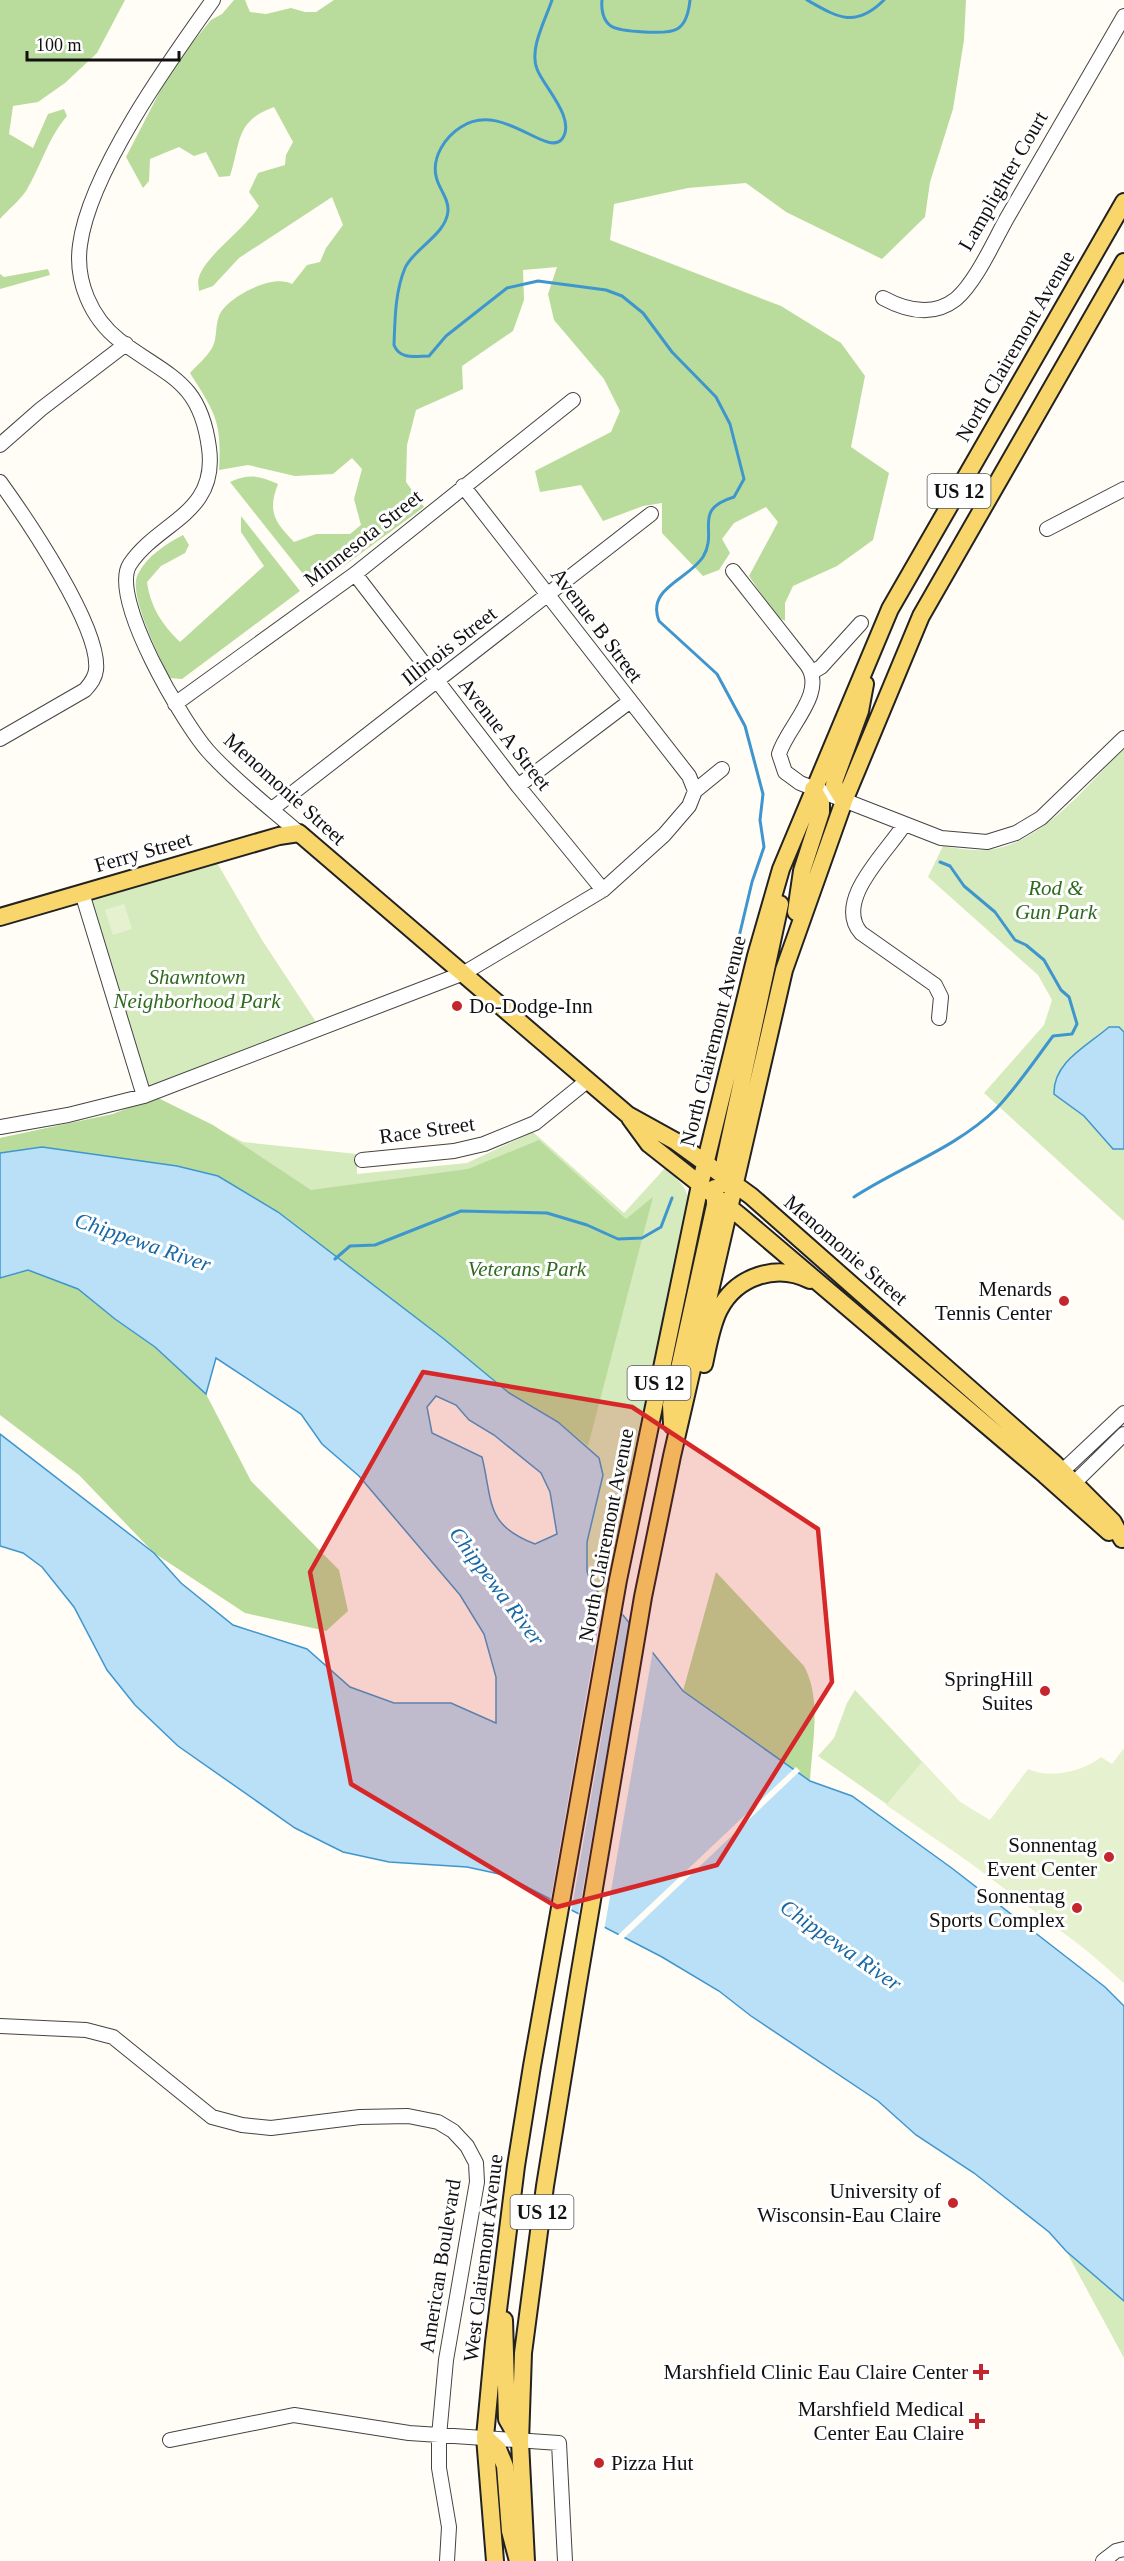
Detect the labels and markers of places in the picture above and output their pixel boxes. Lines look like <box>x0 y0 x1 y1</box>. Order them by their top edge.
place label: Do-Dodge-Inn <box>469 994 593 1018</box>
marker: Do-Dodge-Inn <box>450 999 464 1013</box>
place label: Menards Tennis Center <box>935 1277 1052 1325</box>
marker: Menards Tennis Center <box>1057 1294 1071 1308</box>
place label: SpringHill Suites <box>944 1667 1033 1715</box>
marker: SpringHill Suites <box>1038 1684 1052 1698</box>
place label: Sonnentag Event Center <box>987 1833 1097 1881</box>
marker: Sonnentag Event Center <box>1102 1850 1116 1864</box>
place label: Sonnentag Sports Complex <box>929 1884 1065 1932</box>
marker: Sonnentag Sports Complex <box>1070 1901 1084 1915</box>
place label: University of Wisconsin-Eau Claire <box>757 2179 941 2227</box>
marker: University of Wisconsin-Eau Claire <box>946 2196 960 2210</box>
place label: Marshfield Clinic Eau Claire Center <box>664 2360 968 2384</box>
marker: Marshfield Clinic Eau Claire Center <box>972 2363 990 2381</box>
place label: Marshfield Medical Center Eau Claire <box>798 2397 964 2445</box>
marker: Marshfield Medical Center Eau Claire <box>968 2412 986 2430</box>
place label: Pizza Hut <box>611 2451 693 2475</box>
marker: Pizza Hut <box>592 2456 606 2470</box>

